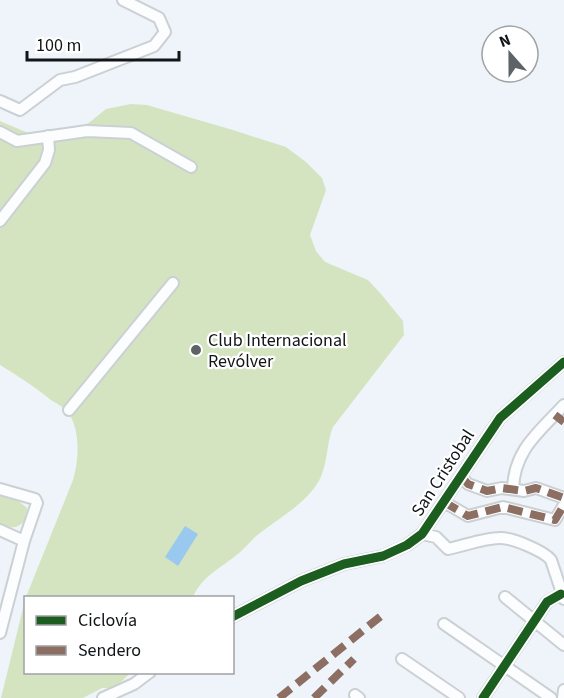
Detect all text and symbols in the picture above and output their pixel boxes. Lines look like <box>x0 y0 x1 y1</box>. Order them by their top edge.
scale bar <box>27 24 178 62</box>
north arrow <box>480 24 540 84</box>
text: N <box>496 29 514 53</box>
text: 100 m <box>36 33 81 58</box>
place label: Club Internacional Revólver <box>208 328 347 374</box>
marker: Club Internacional Revólver <box>189 343 203 357</box>
street label: San Cristobal <box>405 425 481 521</box>
legend <box>24 596 234 674</box>
text: Ciclovía <box>78 608 137 633</box>
text: Sendero <box>78 638 141 663</box>

